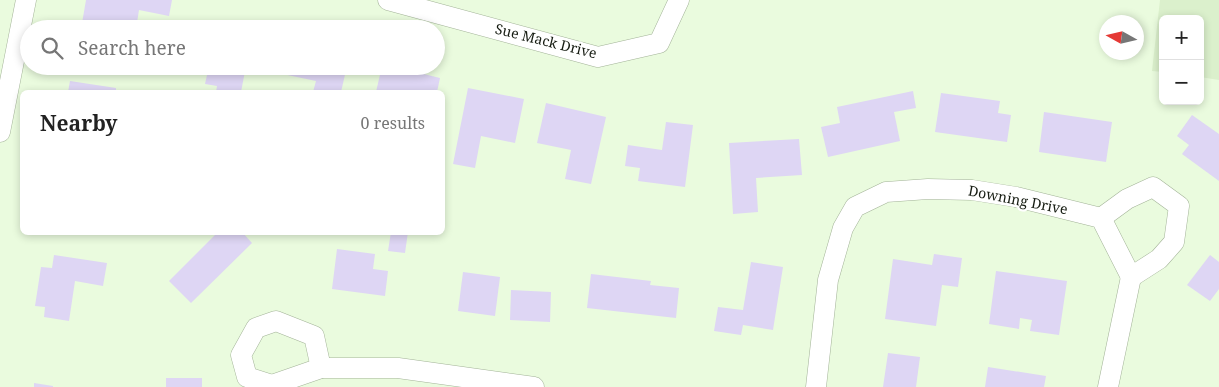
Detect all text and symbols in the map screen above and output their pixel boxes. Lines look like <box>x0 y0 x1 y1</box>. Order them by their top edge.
north arrow <box>1099 15 1144 60</box>
map controls <box>1159 15 1204 105</box>
button: + <box>1159 15 1204 60</box>
street label: Sue Mack Drive <box>493 19 599 62</box>
search box <box>20 20 445 75</box>
icon: search <box>38 34 66 62</box>
text: Search here <box>78 35 186 61</box>
button: − <box>1159 60 1204 105</box>
text: Nearby <box>40 109 118 137</box>
text: 0 results <box>361 112 425 134</box>
street label: Downing Drive <box>967 181 1069 218</box>

